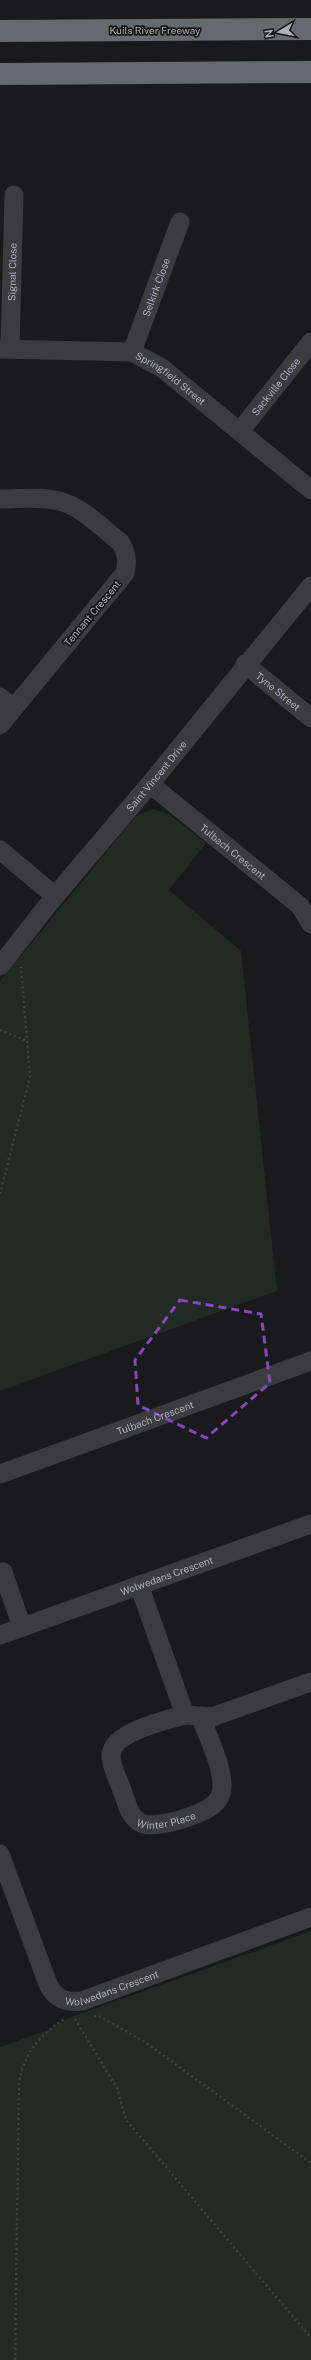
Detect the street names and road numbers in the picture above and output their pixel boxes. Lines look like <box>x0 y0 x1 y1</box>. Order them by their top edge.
street label: Kuils River Freeway <box>110 24 201 36</box>
street label: Signal Close <box>5 242 19 301</box>
street label: Selkirk Close <box>140 256 172 318</box>
street label: Springfield Street <box>134 349 208 407</box>
street label: Sackville Close <box>249 355 302 418</box>
street label: Tennant Crescent <box>61 578 123 648</box>
street label: Tyne Street <box>254 670 303 713</box>
street label: Saint Vincent Drive <box>123 738 189 814</box>
street label: Tulbach Crescent <box>198 821 268 882</box>
street label: Tulbach Crescent <box>115 1398 195 1437</box>
street label: Wolwedans Crescent <box>119 1553 215 1598</box>
street label: Winter Place <box>135 1809 198 1831</box>
street label: Wolwedans Crescent <box>65 1967 160 2008</box>

